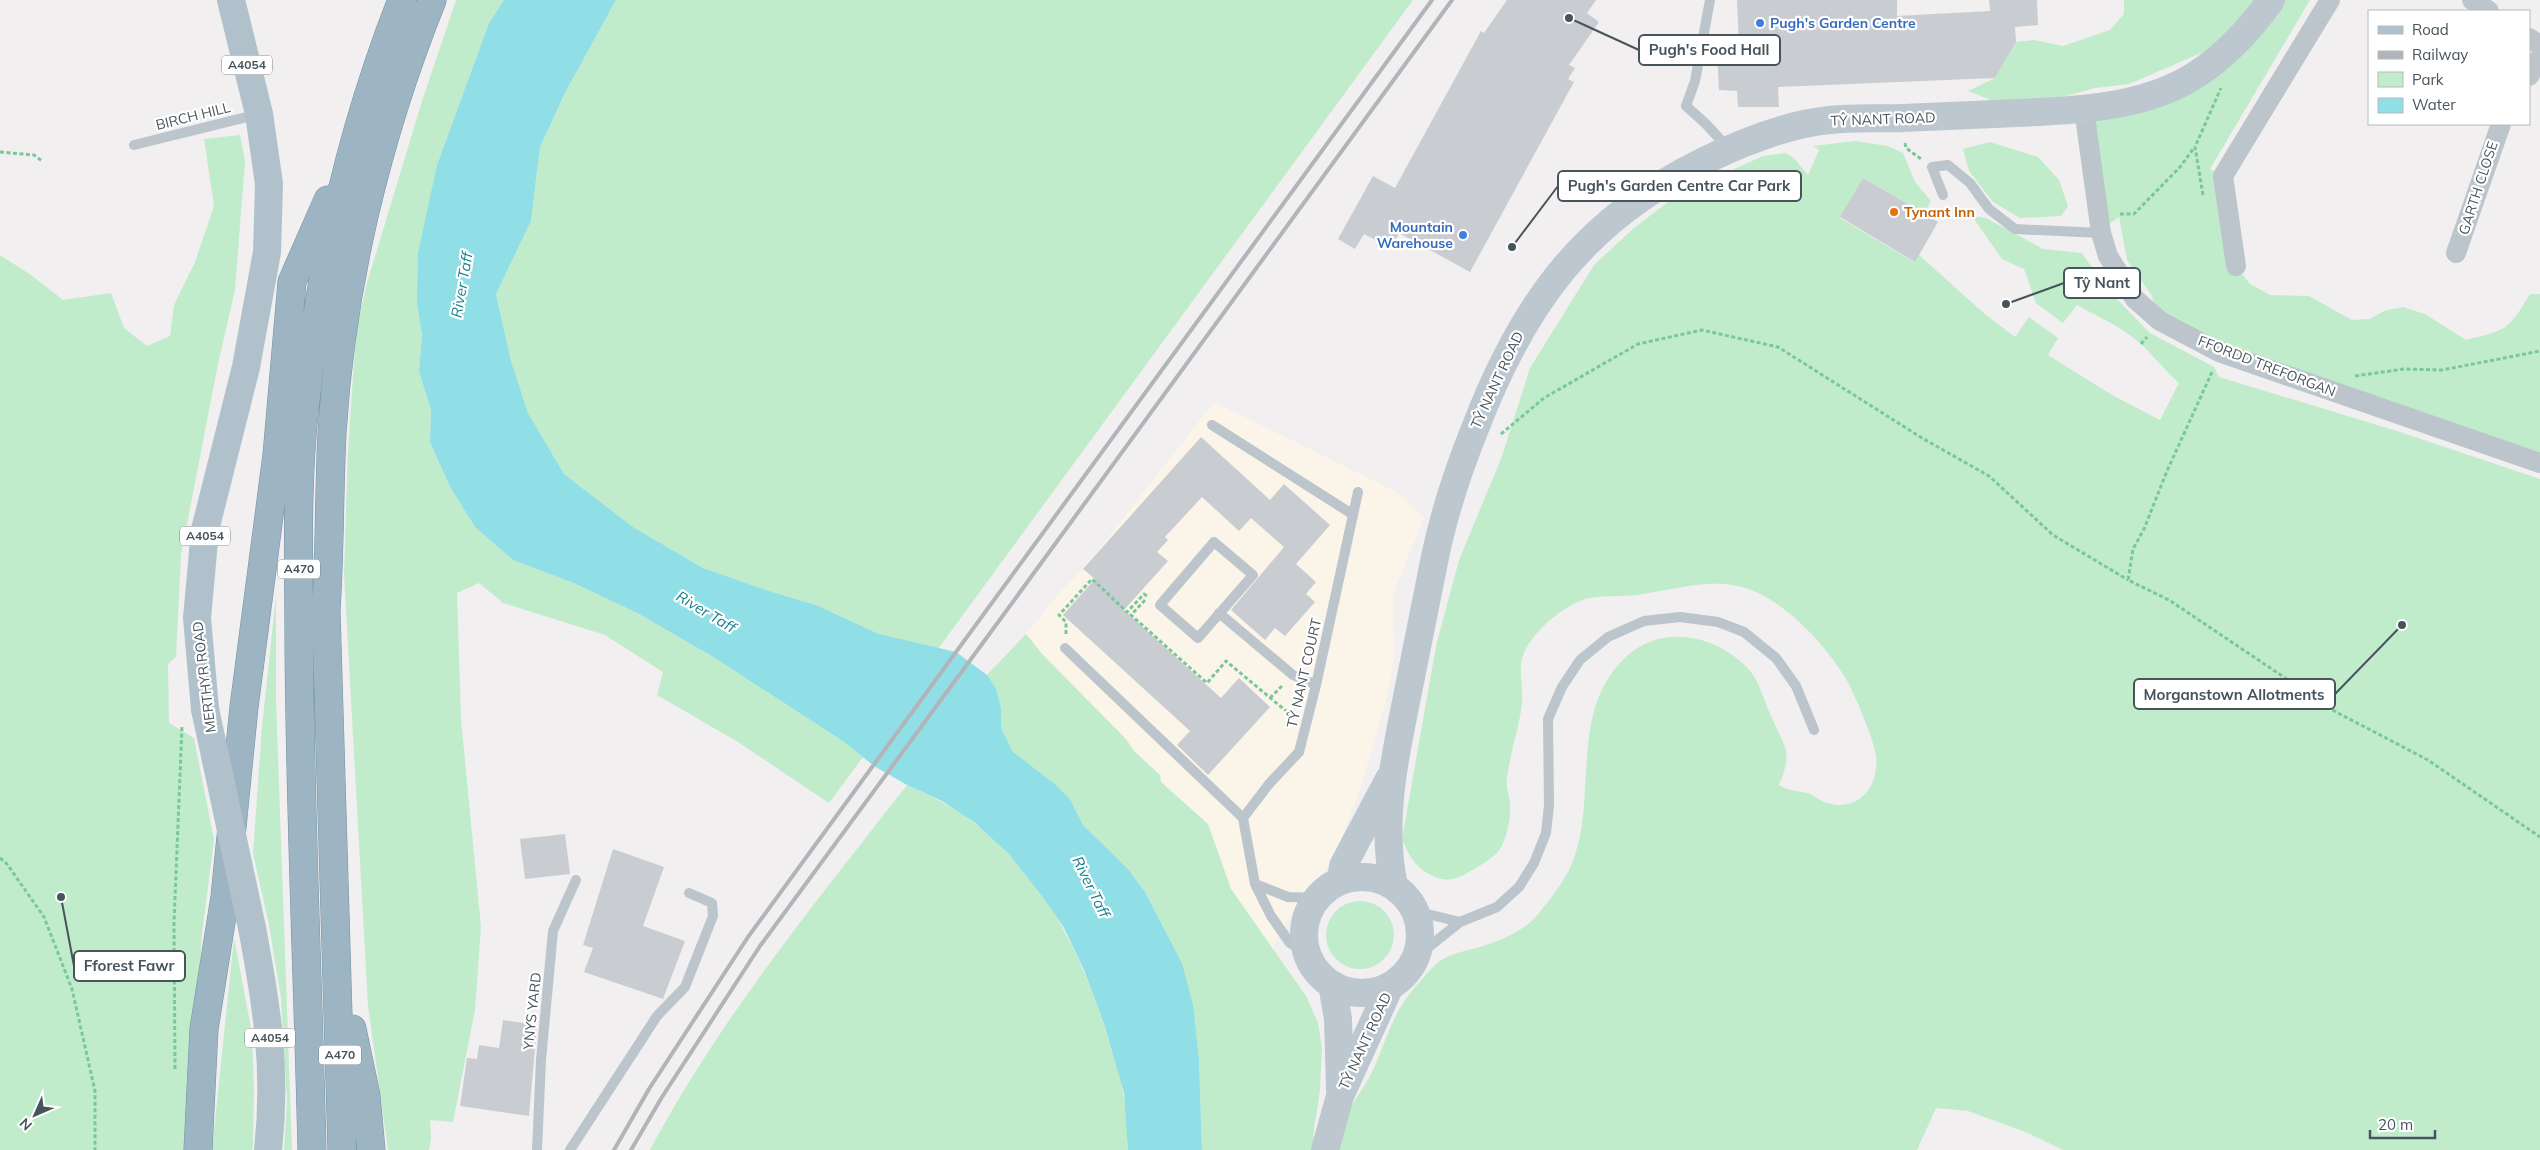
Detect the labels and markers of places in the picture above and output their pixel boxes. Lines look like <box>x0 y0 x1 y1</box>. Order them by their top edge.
place label: Pugh's Garden Centre <box>1770 14 1916 32</box>
marker: Pugh's Garden Centre <box>1754 17 1766 29</box>
callout: Pugh's Food Hall <box>1639 35 1780 65</box>
callout: Pugh's Garden Centre Car Park <box>1558 171 1801 201</box>
place label: Tynant Inn <box>1904 203 1975 221</box>
marker: Tynant Inn <box>1888 206 1900 218</box>
place label: Mountain Warehouse <box>1377 218 1453 252</box>
marker: Mountain Warehouse <box>1457 229 1469 241</box>
callout: Tŷ Nant <box>2064 268 2140 298</box>
callout: Morganstown Allotments <box>2134 679 2335 709</box>
callout: Fforest Fawr <box>74 951 185 981</box>

